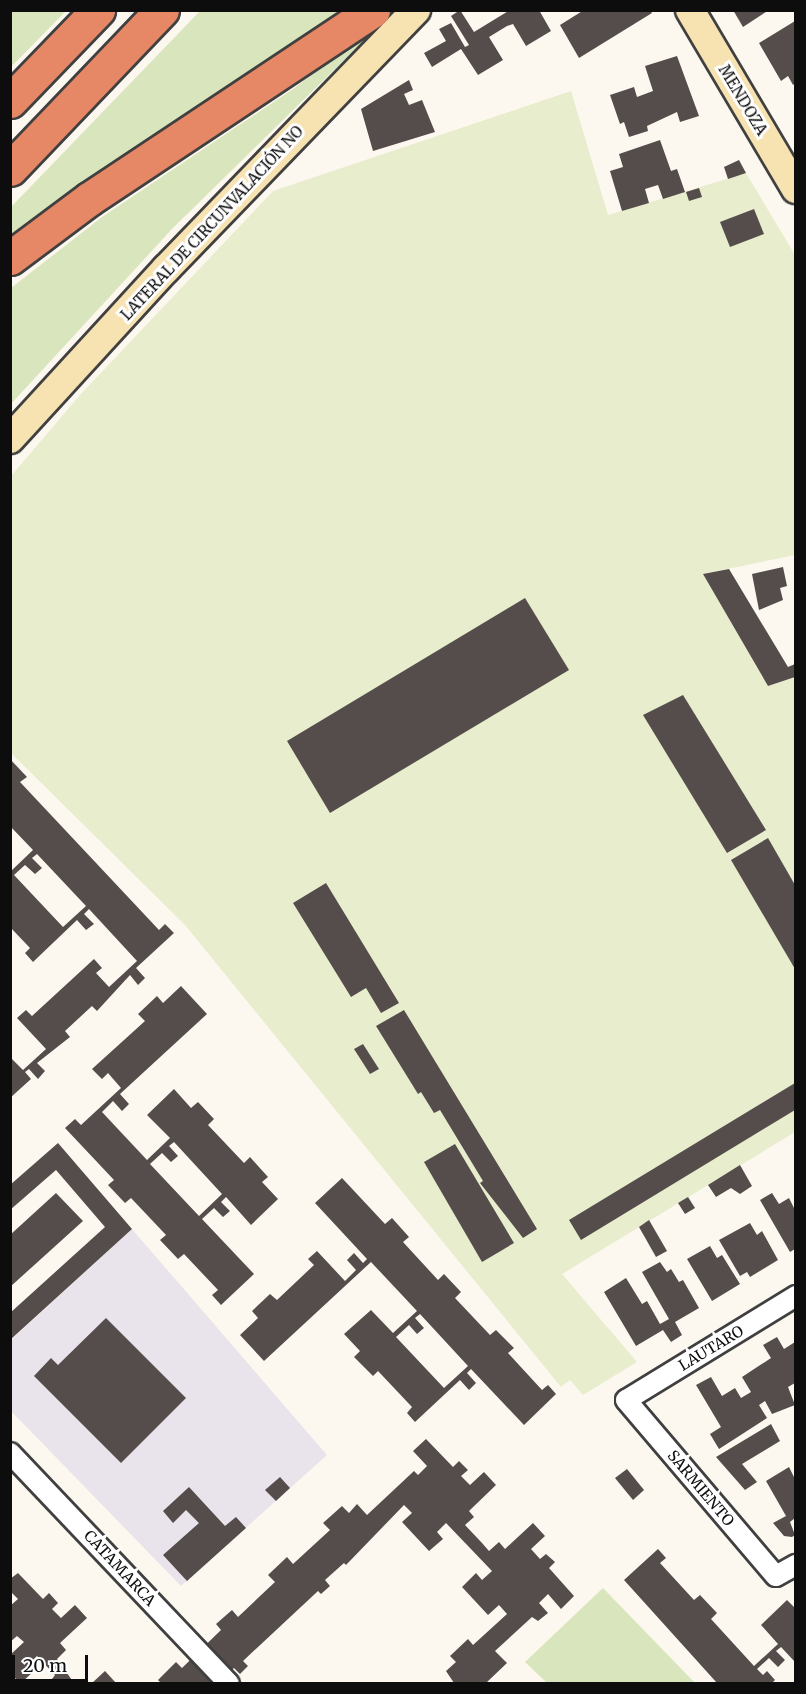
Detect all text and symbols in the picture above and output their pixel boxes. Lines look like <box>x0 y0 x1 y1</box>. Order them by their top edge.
street label: MENDOZA <box>715 62 771 138</box>
street label: LATERAL DE CIRCUNVALACIÓN NO <box>117 122 307 324</box>
street label: LAUTARO <box>675 1322 747 1374</box>
street label: SARMIENTO <box>664 1446 738 1530</box>
street label: CATAMARCA <box>80 1526 160 1610</box>
scale bar <box>15 1643 92 1681</box>
text: 20 m <box>23 1654 67 1677</box>

